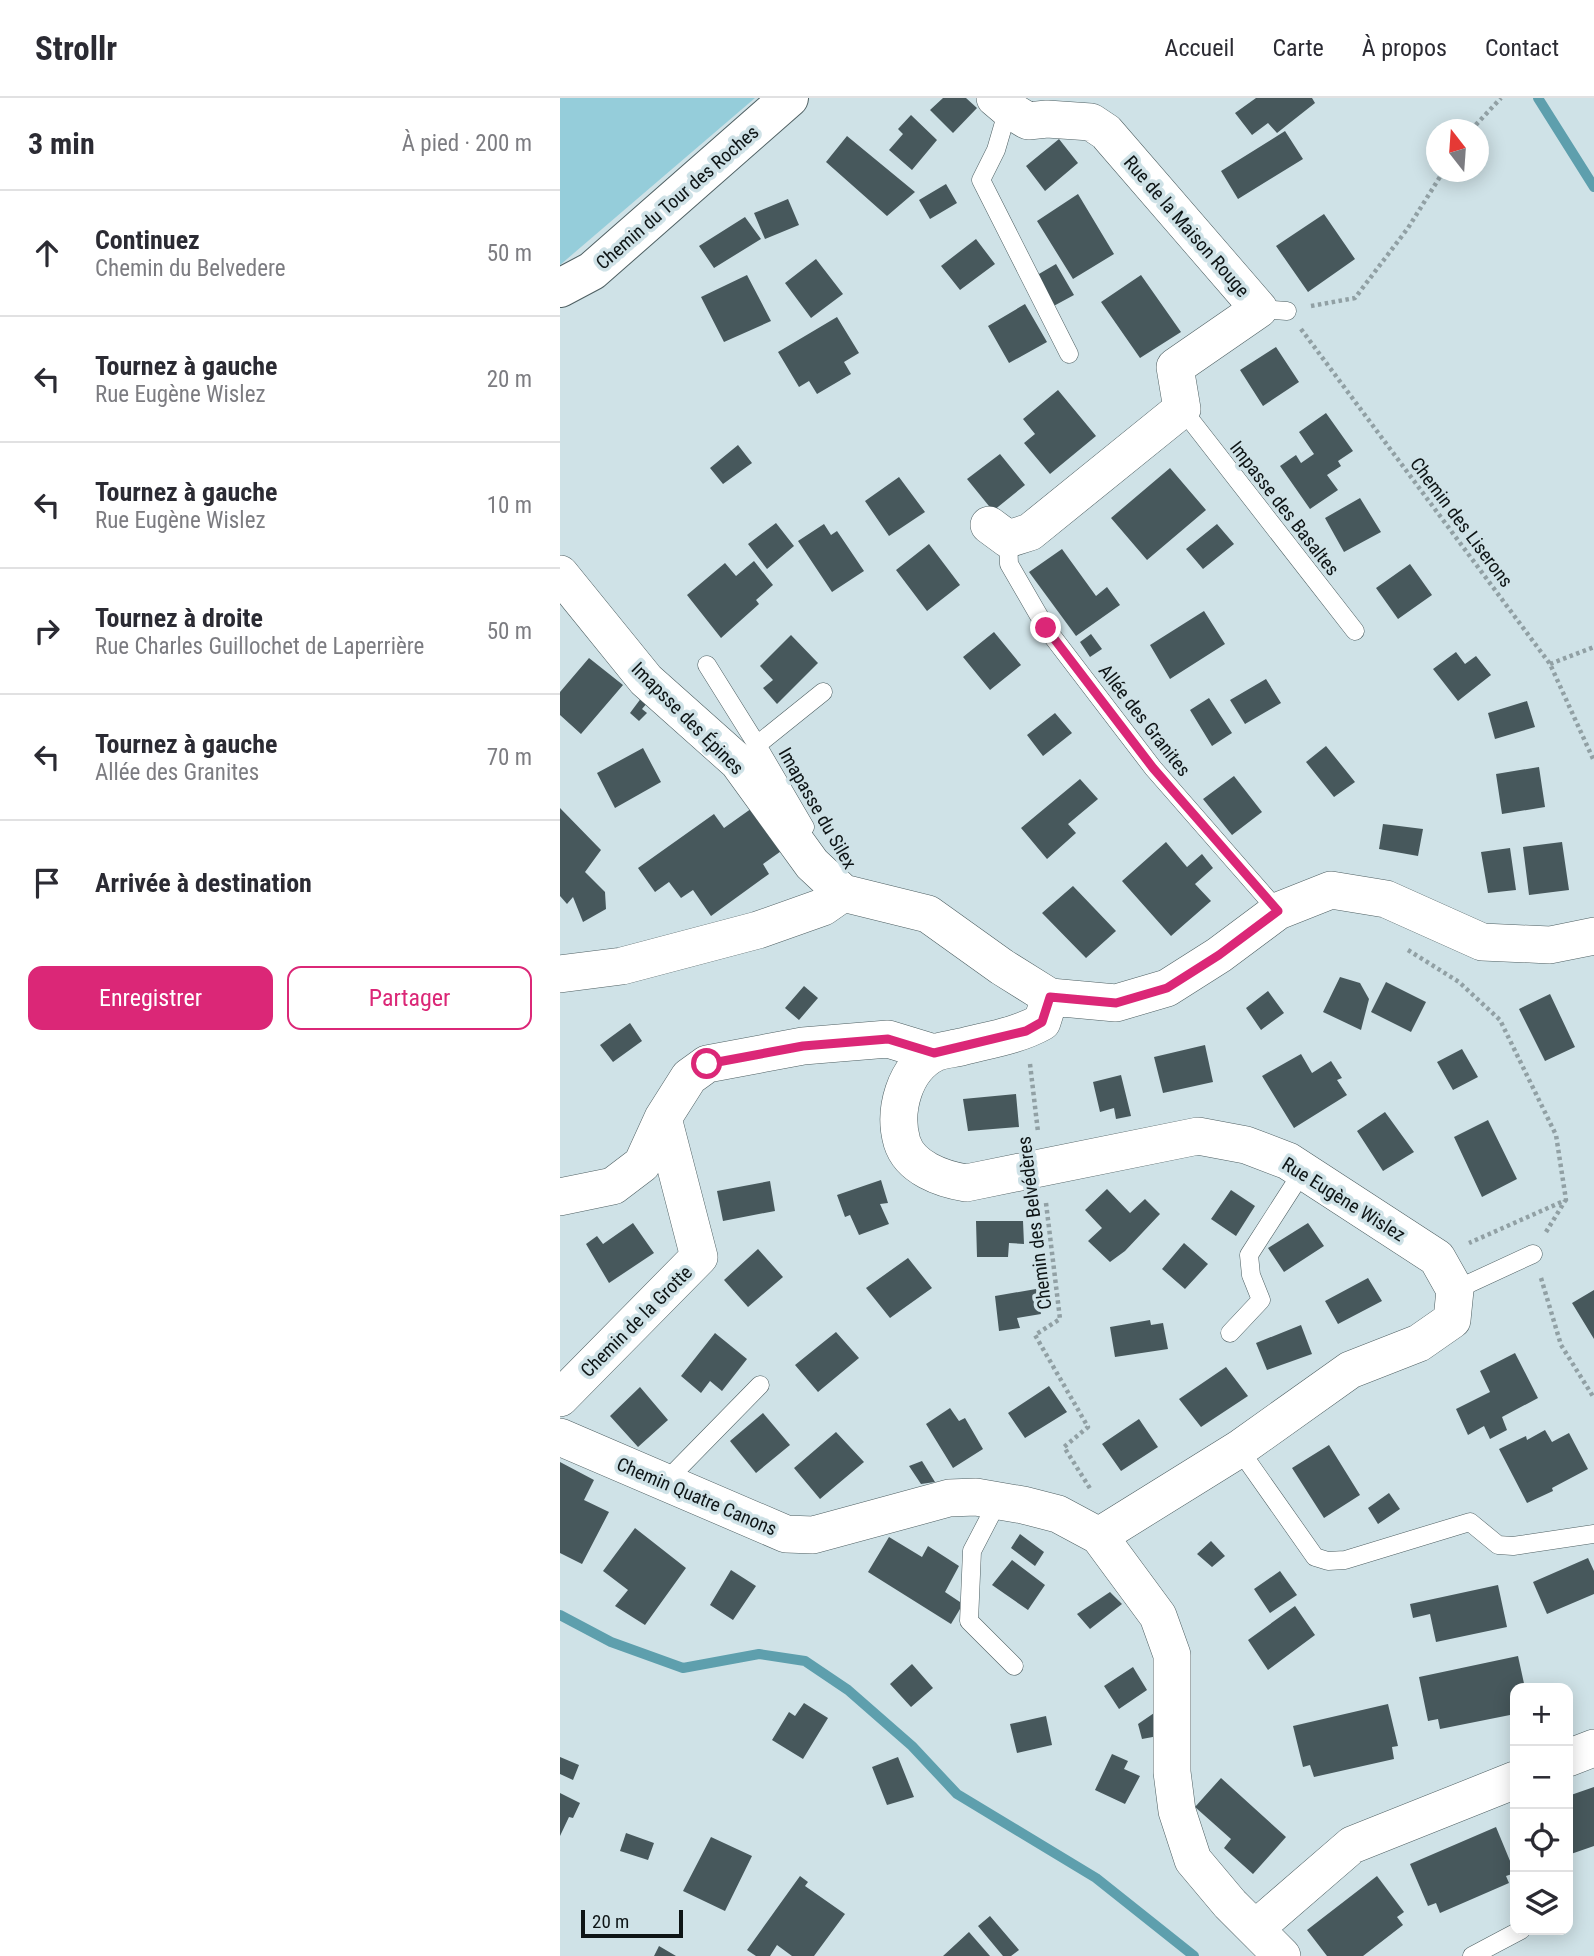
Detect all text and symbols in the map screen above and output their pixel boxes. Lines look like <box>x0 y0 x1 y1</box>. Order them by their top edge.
text: Strollr <box>35 29 117 68</box>
text: Accueil <box>1165 34 1234 62</box>
text: Carte <box>1272 34 1324 62</box>
text: À propos <box>1362 34 1447 62</box>
text: Contact <box>1485 34 1559 62</box>
north arrow <box>1426 119 1489 182</box>
street label: Chemin du Tour des Roches <box>591 120 763 274</box>
text: 3 min <box>28 126 95 161</box>
text: À pied · 200 m <box>402 130 532 157</box>
street label: Rue de la Maison Rouge <box>1119 151 1254 302</box>
text: Continuez <box>95 225 200 255</box>
icon: ahead <box>28 234 66 272</box>
text: 50 m <box>487 240 532 267</box>
text: Chemin du Belvedere <box>95 255 286 282</box>
text: Tournez à gauche <box>95 351 277 381</box>
icon: left <box>28 360 66 398</box>
text: 20 m <box>487 366 532 393</box>
text: Rue Eugène Wislez <box>95 381 266 408</box>
street label: Impasse des Basaltes <box>1225 437 1344 580</box>
street label: Chemin des Liserons <box>1405 453 1518 592</box>
text: Tournez à gauche <box>95 477 277 507</box>
icon: left <box>28 486 66 524</box>
text: 10 m <box>487 492 532 519</box>
text: Rue Eugène Wislez <box>95 507 266 534</box>
text: Tournez à droite <box>95 603 263 633</box>
icon: right <box>28 612 66 650</box>
route end <box>1030 612 1061 643</box>
text: 50 m <box>487 618 532 645</box>
text: Rue Charles Guillochet de Laperrière <box>95 633 424 660</box>
street label: Imapsse des Épines <box>627 657 749 779</box>
street label: Allée des Granites <box>1094 660 1195 781</box>
text: Tournez à gauche <box>95 729 277 759</box>
icon: left <box>28 738 66 776</box>
text: 70 m <box>487 744 532 771</box>
street label: Imapasse du Silex <box>774 744 862 873</box>
text: Allée des Granites <box>95 759 259 786</box>
icon: arrive <box>28 864 66 902</box>
text: Arrivée à destination <box>95 868 312 898</box>
button: Enregistrer <box>28 966 273 1030</box>
button: Partager <box>287 966 532 1030</box>
route start <box>691 1048 722 1079</box>
street label: Chemin des Belvédères <box>1012 1135 1057 1311</box>
street label: Rue Eugène Wislez <box>1278 1152 1410 1246</box>
street label: Chemin de la Grotte <box>576 1261 697 1382</box>
street label: Chemin Quatre Canons <box>613 1452 780 1541</box>
map controls <box>1510 1683 1573 1935</box>
button: + <box>1510 1683 1573 1746</box>
button: − <box>1510 1746 1573 1809</box>
button: locate <box>1510 1809 1573 1872</box>
button: layers <box>1510 1872 1573 1935</box>
scale bar <box>581 1907 682 1939</box>
text: 20 m <box>592 1910 629 1933</box>

